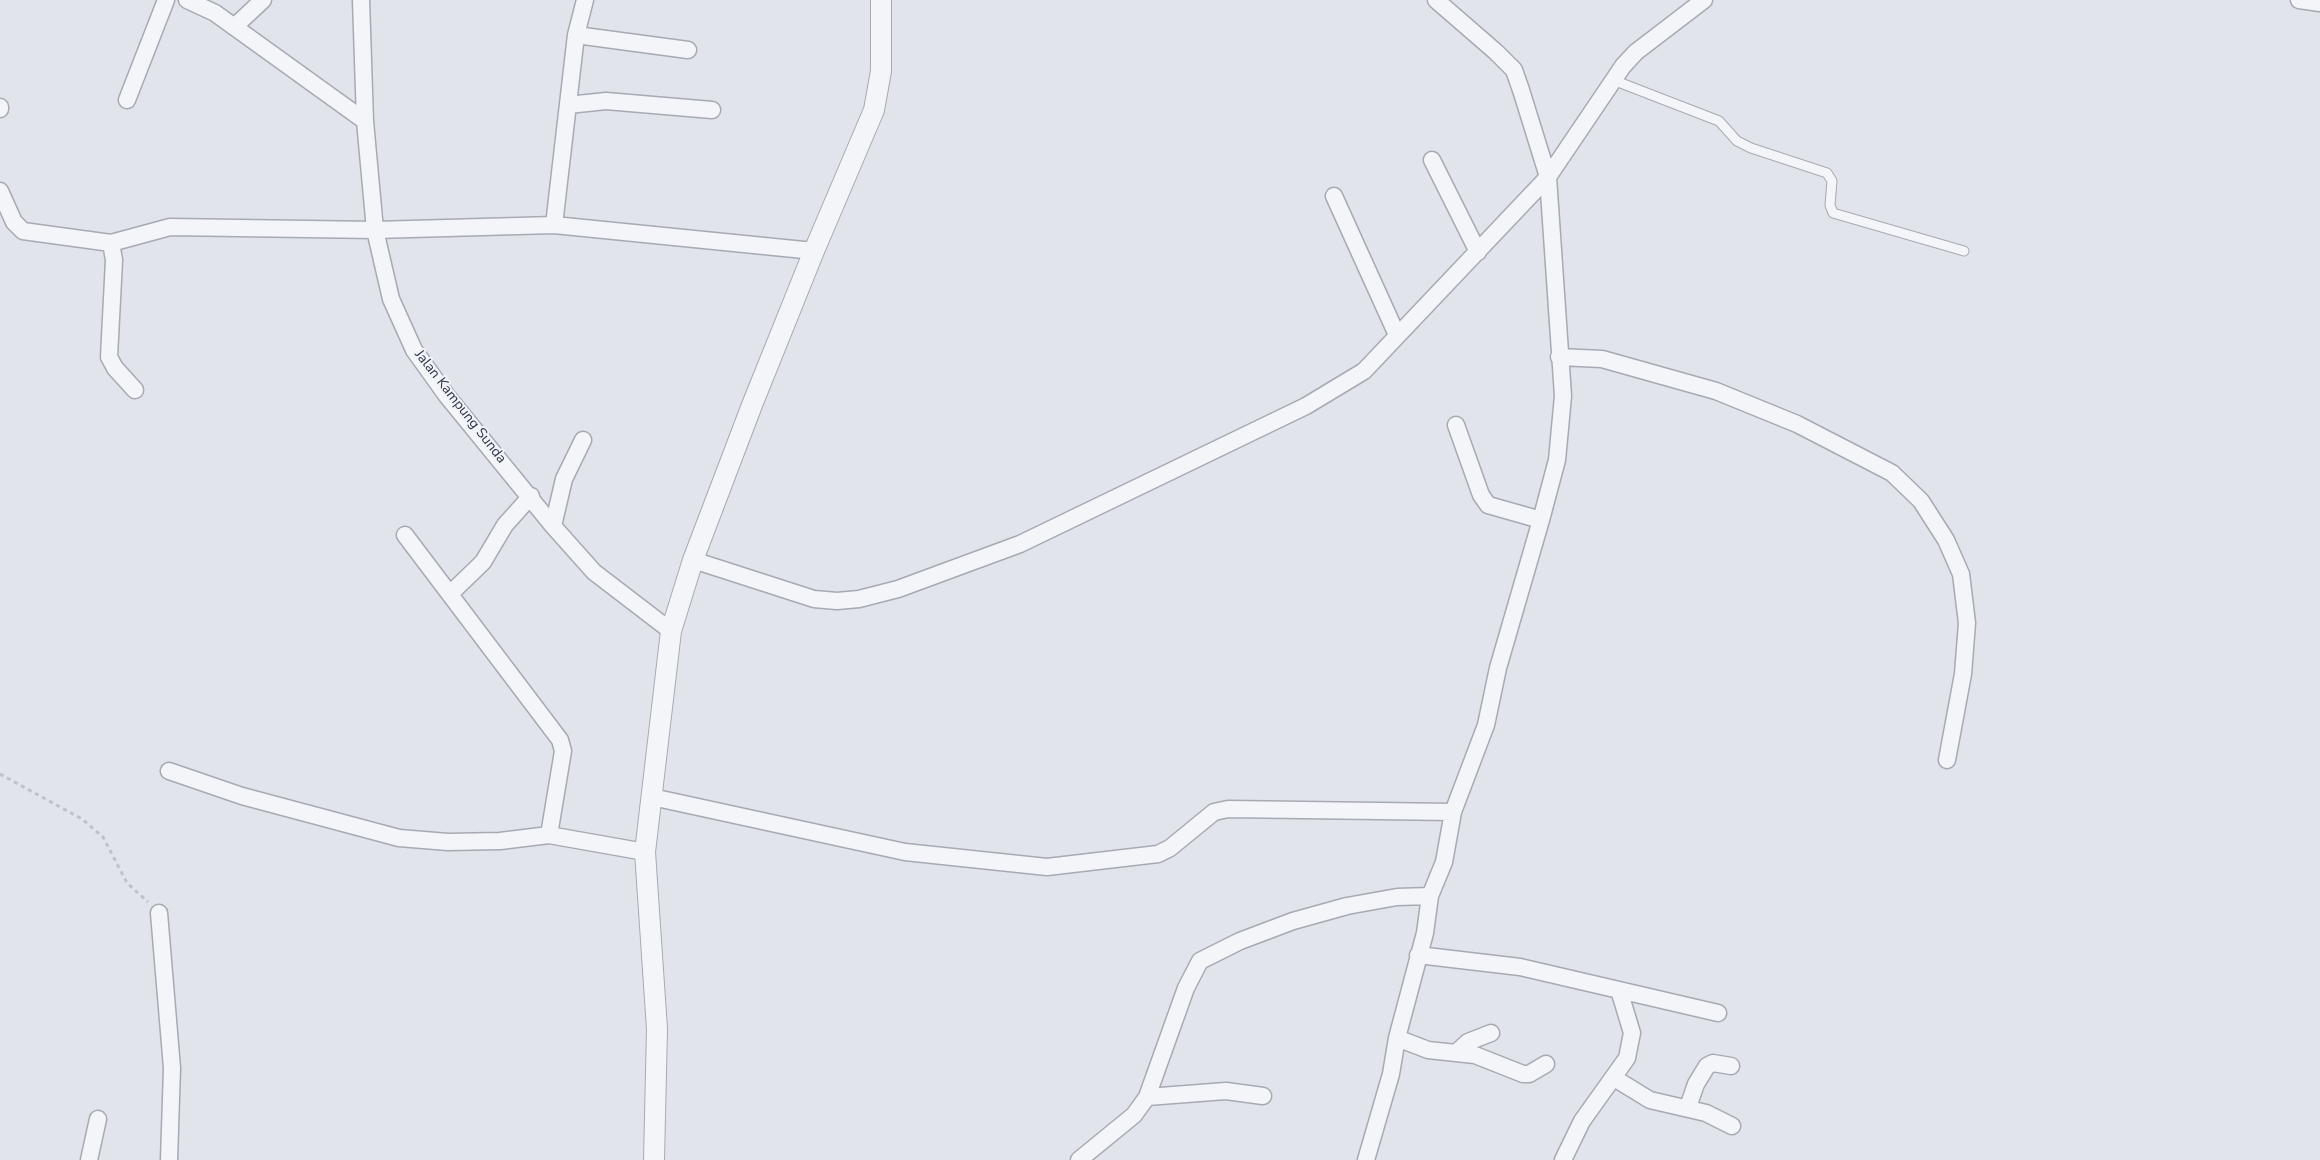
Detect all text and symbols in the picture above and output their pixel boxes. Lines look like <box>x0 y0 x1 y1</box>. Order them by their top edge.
street label: Jalan Kampung Sunda <box>411 347 509 467</box>

